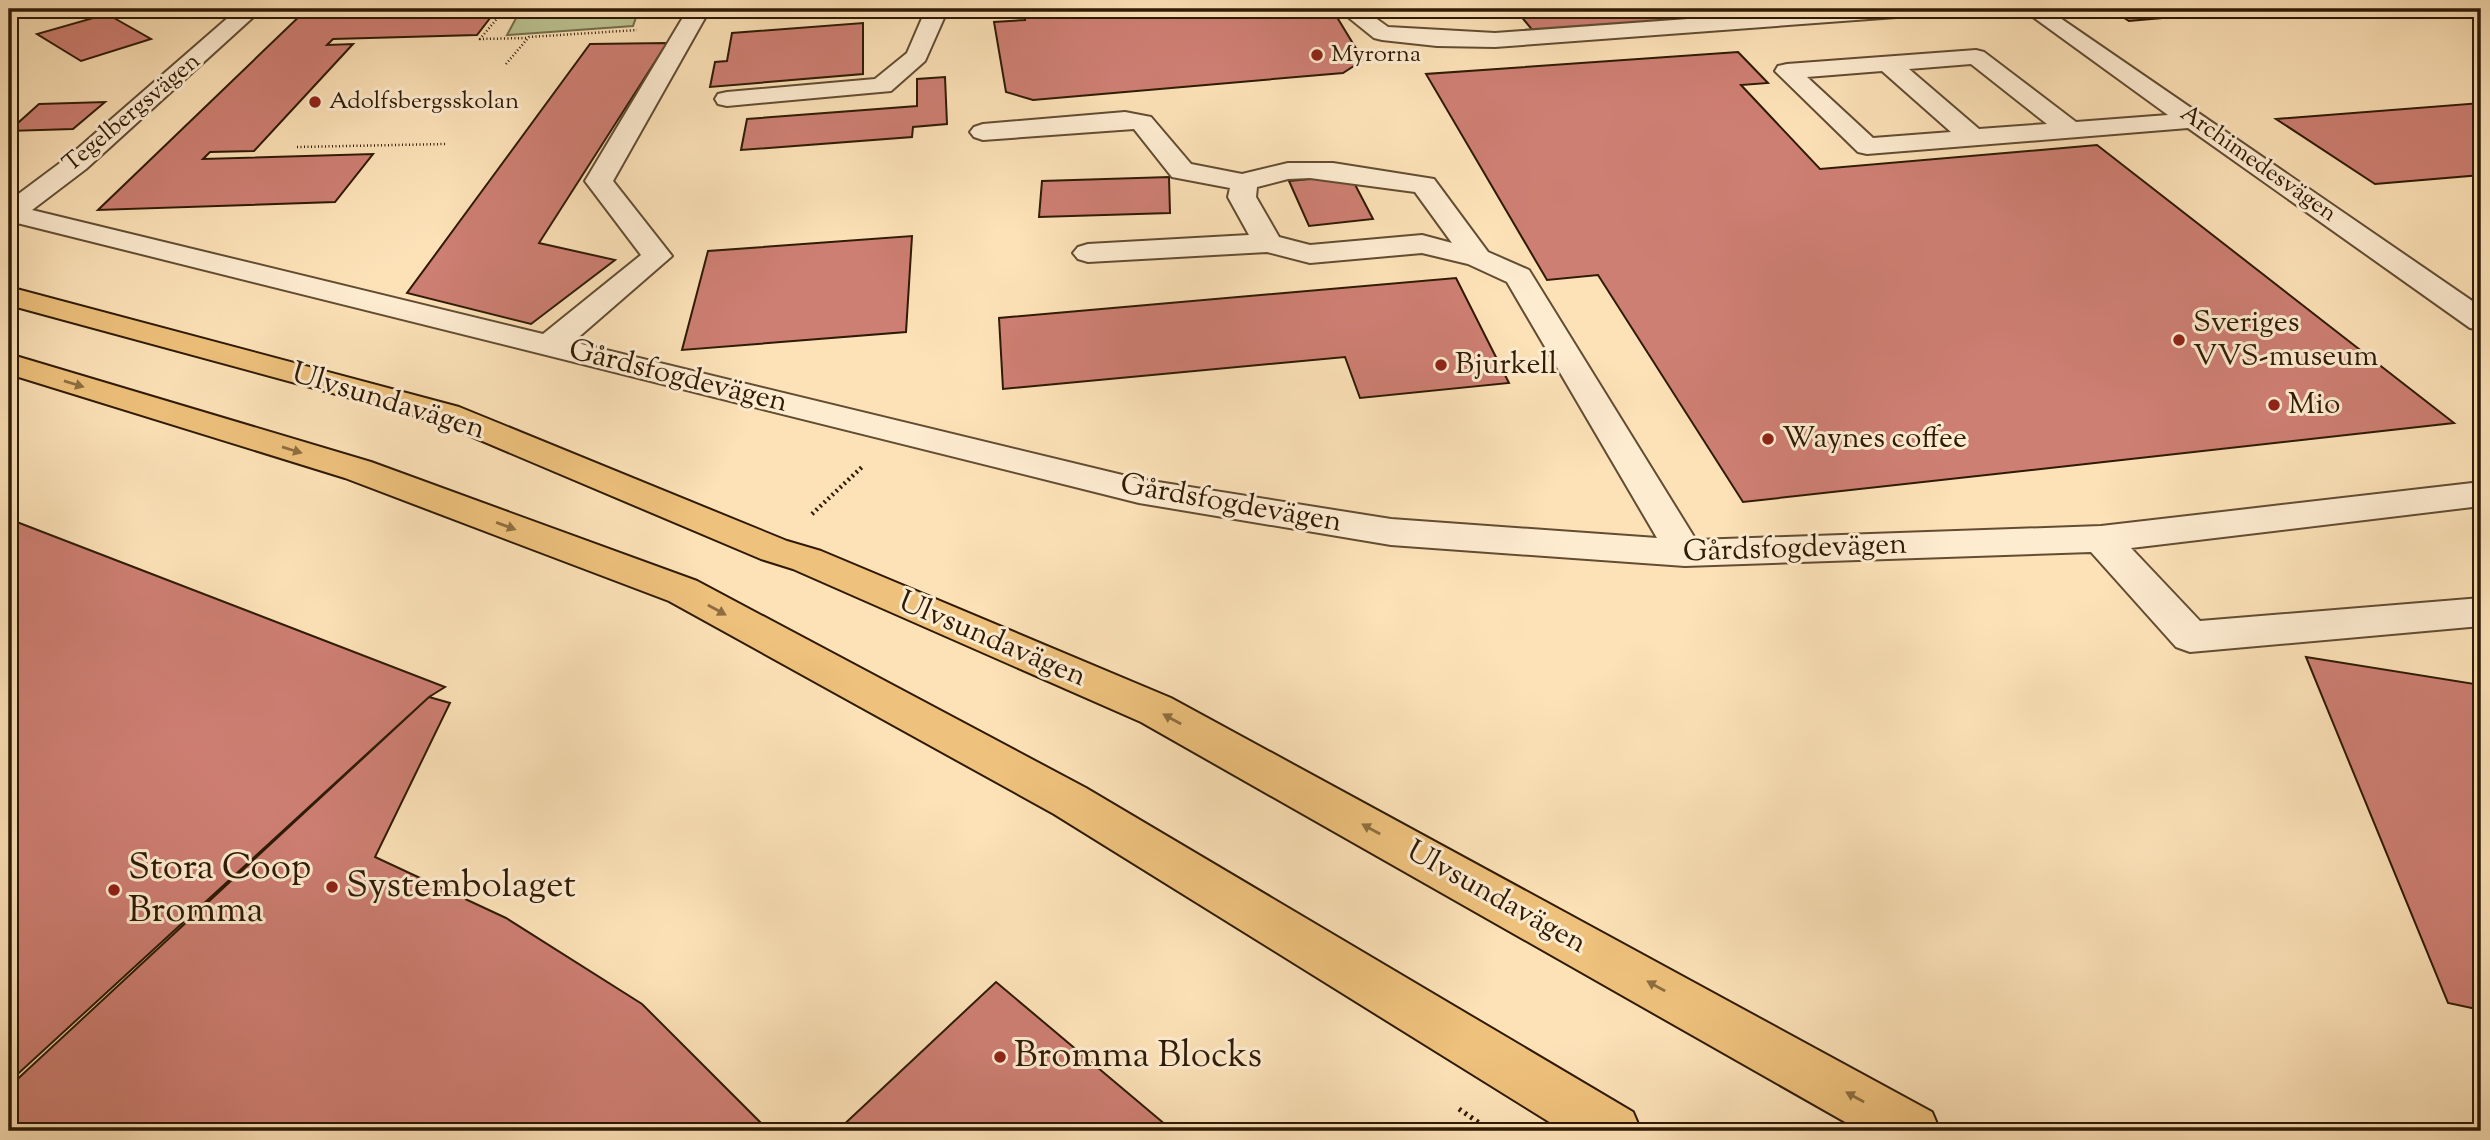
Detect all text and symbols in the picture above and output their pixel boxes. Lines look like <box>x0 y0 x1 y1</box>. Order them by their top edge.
place label: Myrorna <box>1331 38 1421 72</box>
street label: Tegelbergsvägen <box>56 45 208 181</box>
marker: Myrorna <box>1309 47 1325 63</box>
place label: Adolfsbergsskolan <box>329 85 519 119</box>
marker: Adolfsbergsskolan <box>307 94 323 110</box>
street label: Archimedesvägen <box>2173 97 2343 231</box>
place label: Sveriges VVS-museum <box>2193 302 2379 379</box>
street label: Gårdsfogdevägen <box>564 329 792 425</box>
marker: Sveriges VVS-museum <box>2171 332 2187 348</box>
place label: Bjurkell <box>1455 344 1557 387</box>
street label: Ulvsundavägen <box>286 352 490 452</box>
marker: Bjurkell <box>1433 357 1449 373</box>
one-way arrow <box>64 379 85 389</box>
place label: Mio <box>2288 384 2340 427</box>
marker: Mio <box>2266 397 2282 413</box>
place label: Waynes coffee <box>1782 418 1967 461</box>
marker: Waynes coffee <box>1760 431 1776 447</box>
one-way arrow <box>281 445 302 456</box>
street label: Gårdsfogdevägen <box>1117 463 1345 545</box>
one-way arrow <box>496 520 517 531</box>
street label: Gårdsfogdevägen <box>1682 524 1908 574</box>
street label: Ulvsundavägen <box>891 581 1093 699</box>
one-way arrow <box>707 604 727 616</box>
one-way arrow <box>1162 713 1181 725</box>
one-way arrow <box>1361 823 1380 835</box>
street label: Ulvsundavägen <box>1398 831 1594 966</box>
place label: Stora Coop Bromma <box>128 842 311 939</box>
place label: Systembolaget <box>346 860 576 914</box>
marker: Systembolaget <box>324 879 340 895</box>
marker: Stora Coop Bromma <box>106 882 122 898</box>
one-way arrow <box>1646 980 1665 992</box>
place label: Bromma Blocks <box>1014 1030 1262 1084</box>
marker: Bromma Blocks <box>992 1049 1008 1065</box>
one-way arrow <box>1844 1091 1864 1103</box>

